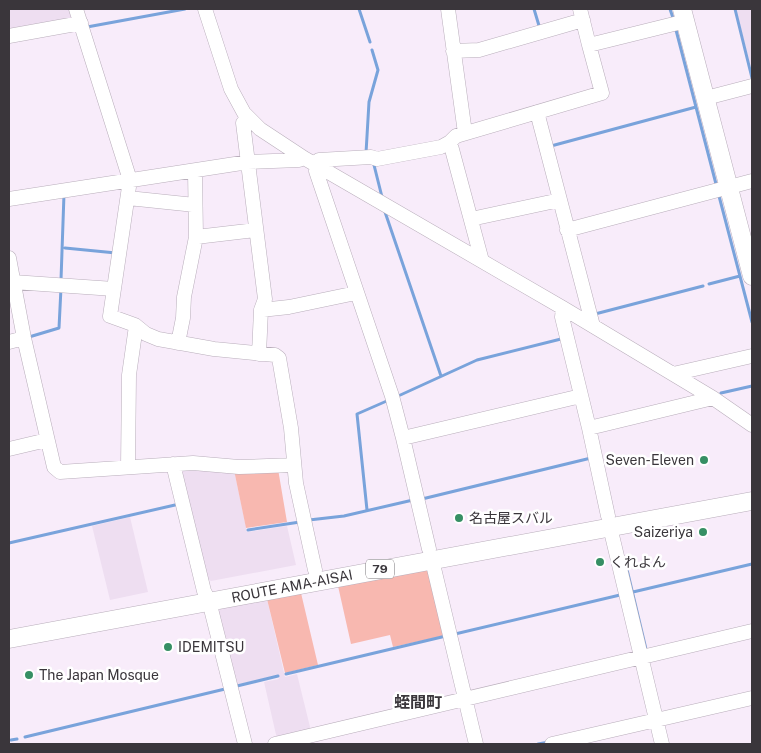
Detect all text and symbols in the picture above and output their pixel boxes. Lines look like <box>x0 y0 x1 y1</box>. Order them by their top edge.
place label: Seven-Eleven <box>606 452 694 468</box>
marker: Seven-Eleven <box>698 454 710 466</box>
place label: 名古屋スバル <box>469 510 553 526</box>
marker: 名古屋スバル <box>453 512 465 524</box>
place label: Saizeriya <box>634 524 693 540</box>
marker: Saizeriya <box>697 526 709 538</box>
place label: くれよん <box>610 554 666 570</box>
marker: くれよん <box>594 556 606 568</box>
road number: 79 <box>366 560 394 578</box>
street label: ROUTE AMA-AISAI <box>230 566 354 606</box>
place label: IDEMITSU <box>178 639 244 655</box>
marker: IDEMITSU <box>162 641 174 653</box>
place label: The Japan Mosque <box>39 667 159 683</box>
marker: The Japan Mosque <box>23 669 35 681</box>
district label: 蛭間町 <box>394 693 442 712</box>

